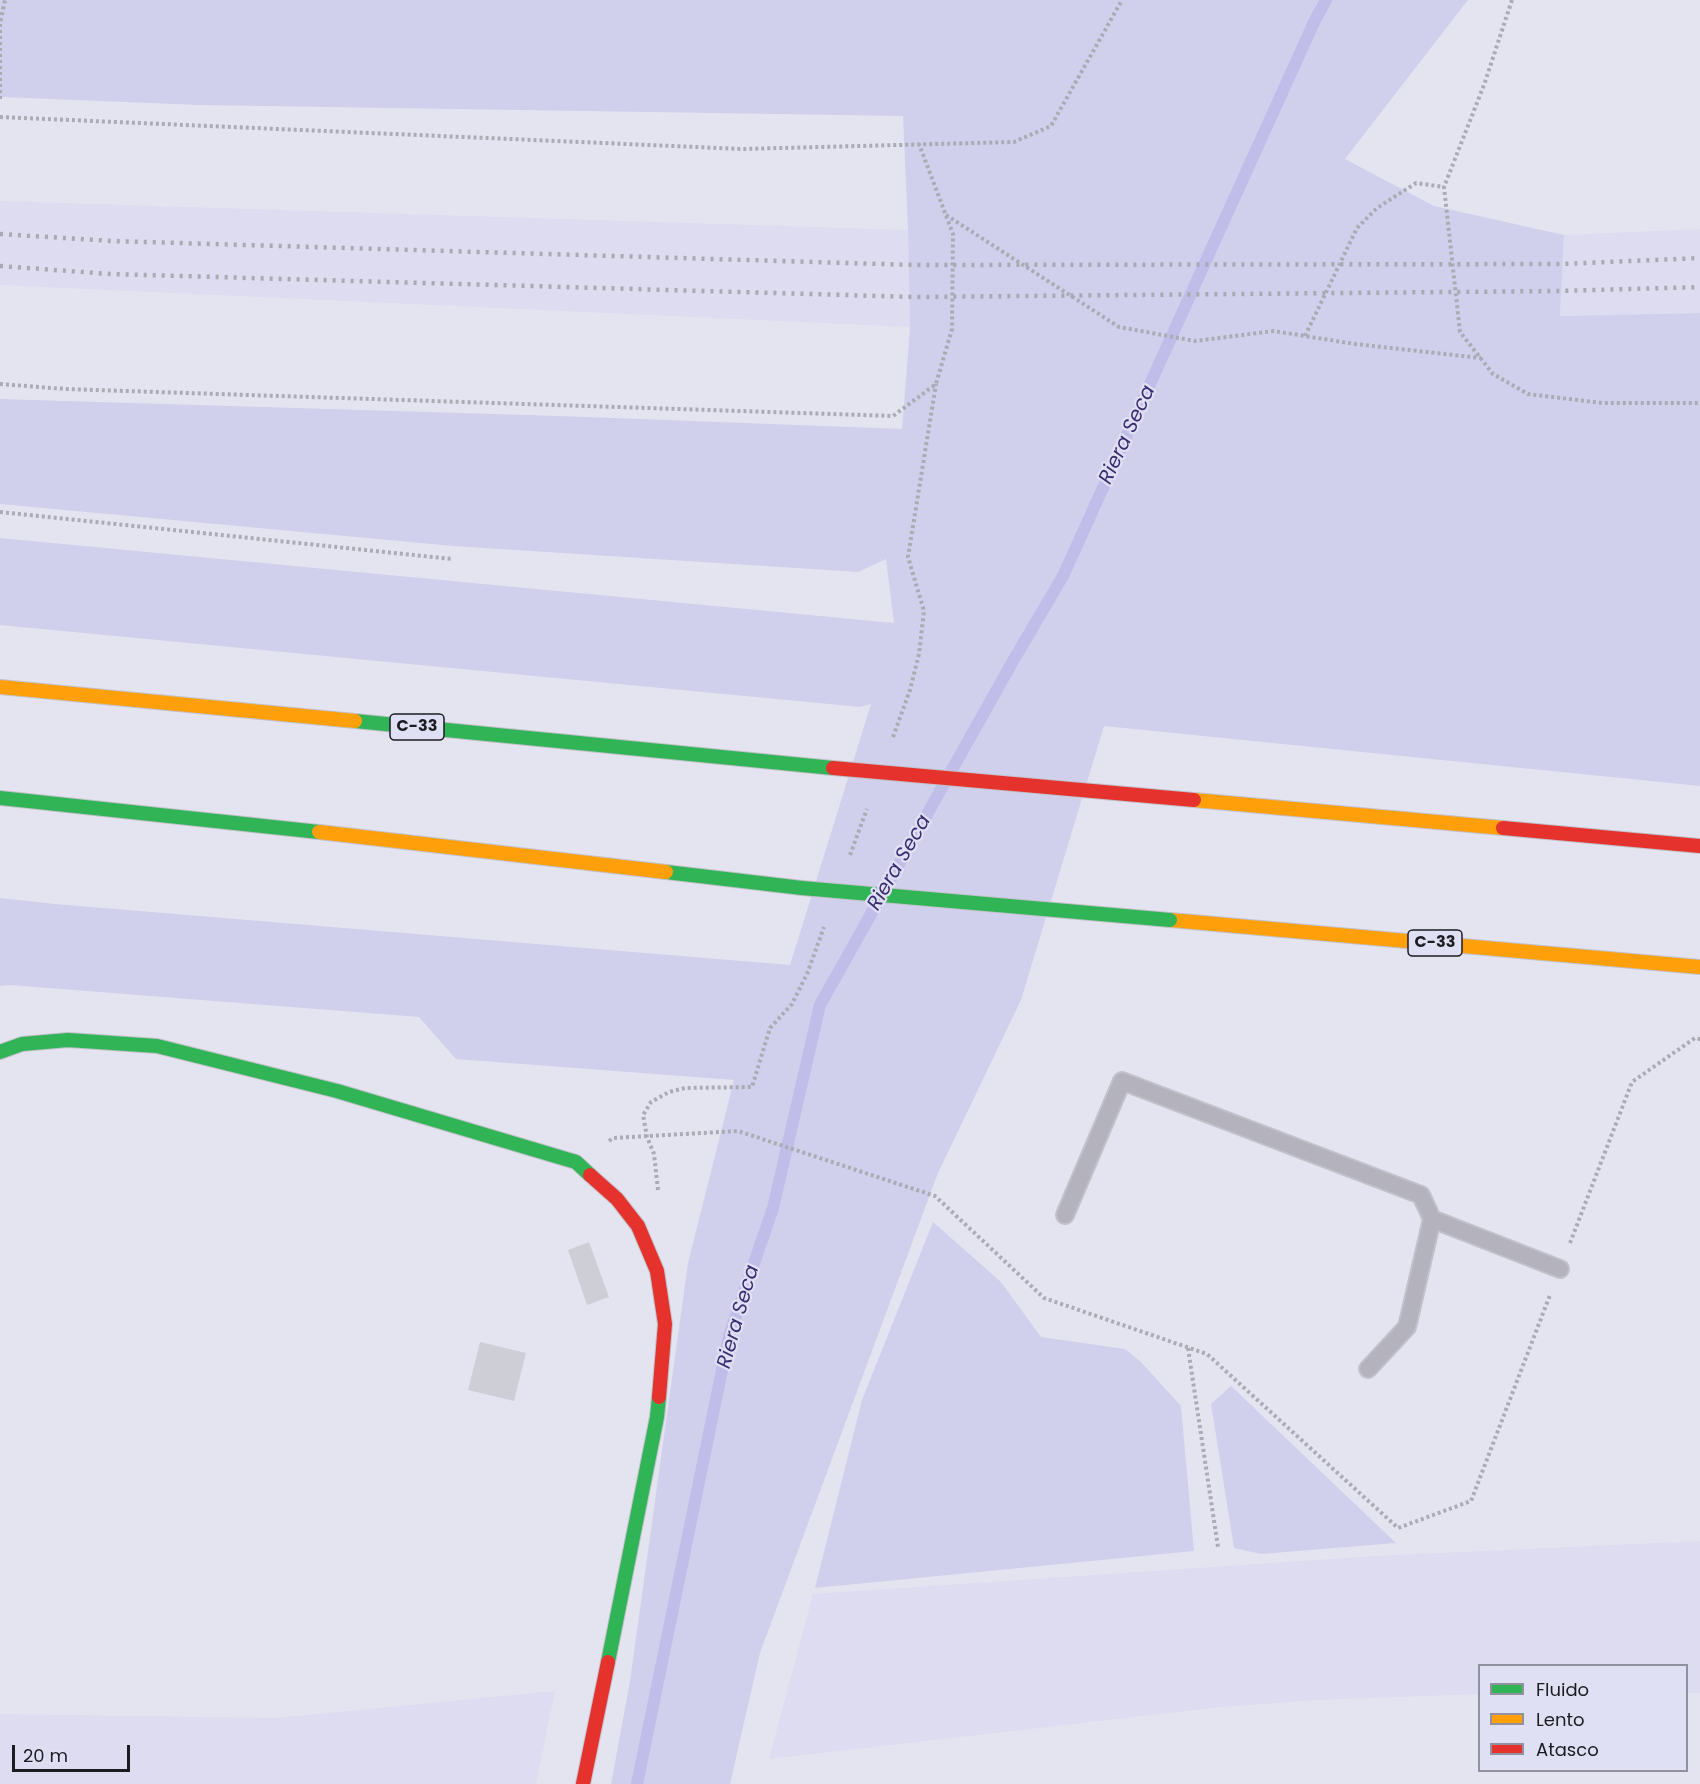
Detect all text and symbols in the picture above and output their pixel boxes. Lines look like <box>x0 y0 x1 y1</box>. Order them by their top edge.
water label: Riera Seca <box>1095 382 1161 488</box>
road number: C-33 <box>390 714 444 740</box>
water label: Riera Seca <box>863 811 937 915</box>
road number: C-33 <box>1408 930 1462 956</box>
water label: Riera Seca <box>713 1263 765 1371</box>
legend <box>1478 1664 1688 1772</box>
text: Fluido <box>1536 1677 1589 1702</box>
text: Lento <box>1536 1707 1585 1732</box>
scale bar <box>15 1733 134 1771</box>
text: Atasco <box>1536 1737 1599 1762</box>
text: 20 m <box>23 1743 68 1768</box>

